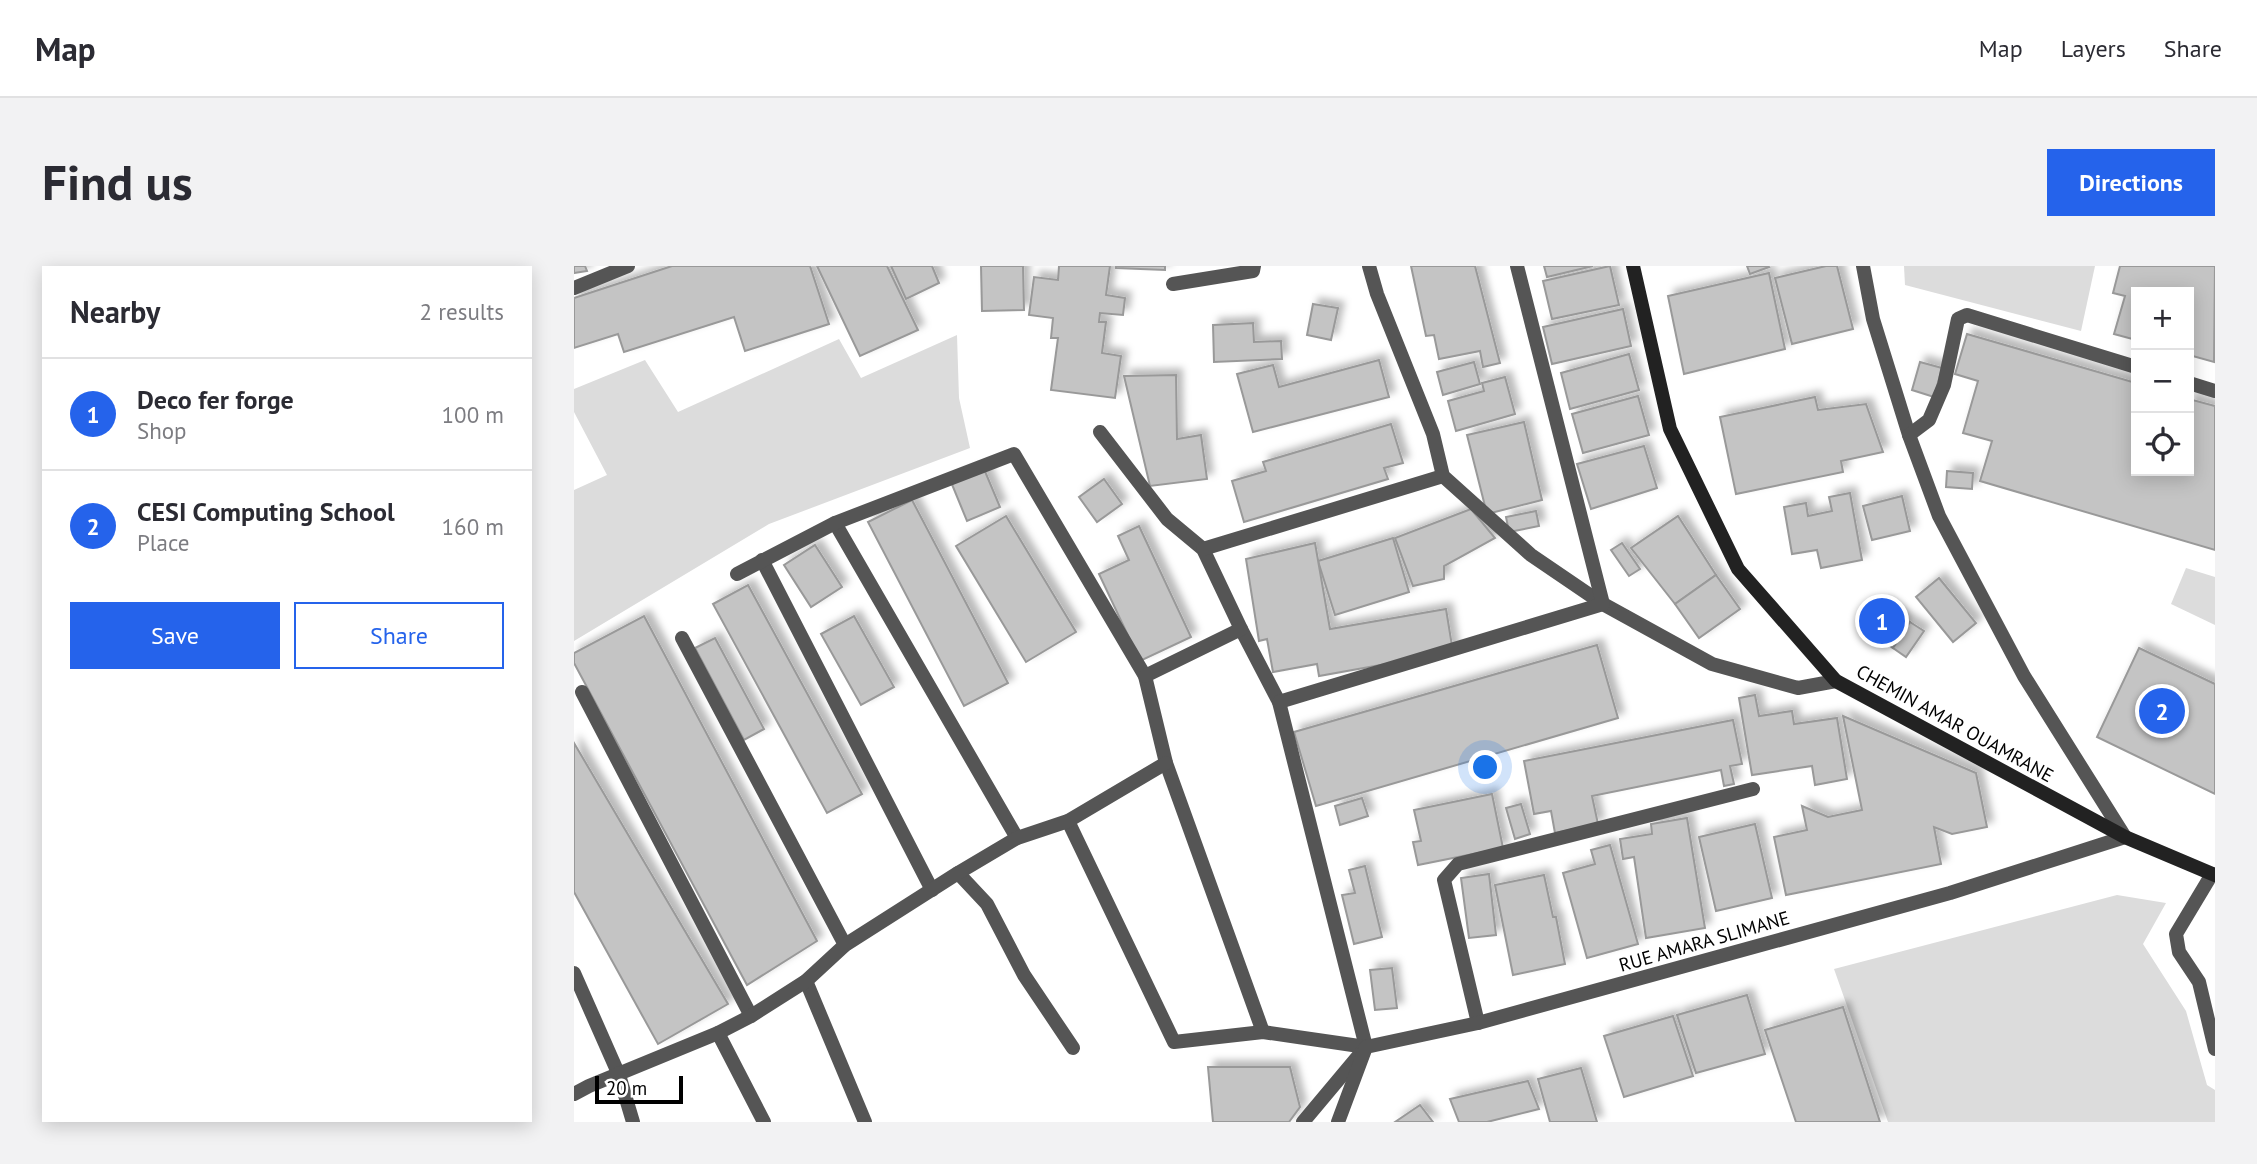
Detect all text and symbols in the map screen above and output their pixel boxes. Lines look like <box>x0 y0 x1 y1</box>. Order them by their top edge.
text: Map <box>35 27 96 70</box>
text: Map <box>1979 33 2023 64</box>
text: Layers <box>2061 33 2126 64</box>
text: Share <box>2164 33 2222 64</box>
button: Directions <box>2047 149 2215 216</box>
text: Find us <box>42 150 193 214</box>
map controls <box>2131 287 2194 476</box>
button: + <box>2131 287 2194 350</box>
text: Nearby <box>70 292 160 331</box>
text: 2 results <box>420 297 504 326</box>
button: − <box>2131 350 2194 413</box>
text: Deco fer forge <box>137 383 294 416</box>
text: 1 <box>86 400 100 429</box>
text: 100 m <box>442 400 504 429</box>
button: locate <box>2131 413 2194 476</box>
text: Shop <box>137 416 187 445</box>
text: CESI Computing School <box>137 495 395 528</box>
text: 2 <box>86 512 100 541</box>
text: 160 m <box>442 512 504 541</box>
text: Place <box>137 528 190 557</box>
pin: 1 <box>1859 595 1905 647</box>
button: Save <box>70 602 280 669</box>
button: Share <box>294 602 504 669</box>
street label: CHEMIN AMAR OUAMRANE <box>1852 659 2058 787</box>
pin: 2 <box>2139 685 2185 737</box>
your location <box>1468 750 1502 784</box>
street label: RUE AMARA SLIMANE <box>1616 905 1792 977</box>
scale bar <box>595 1073 682 1105</box>
text: 20 m <box>606 1076 647 1100</box>

